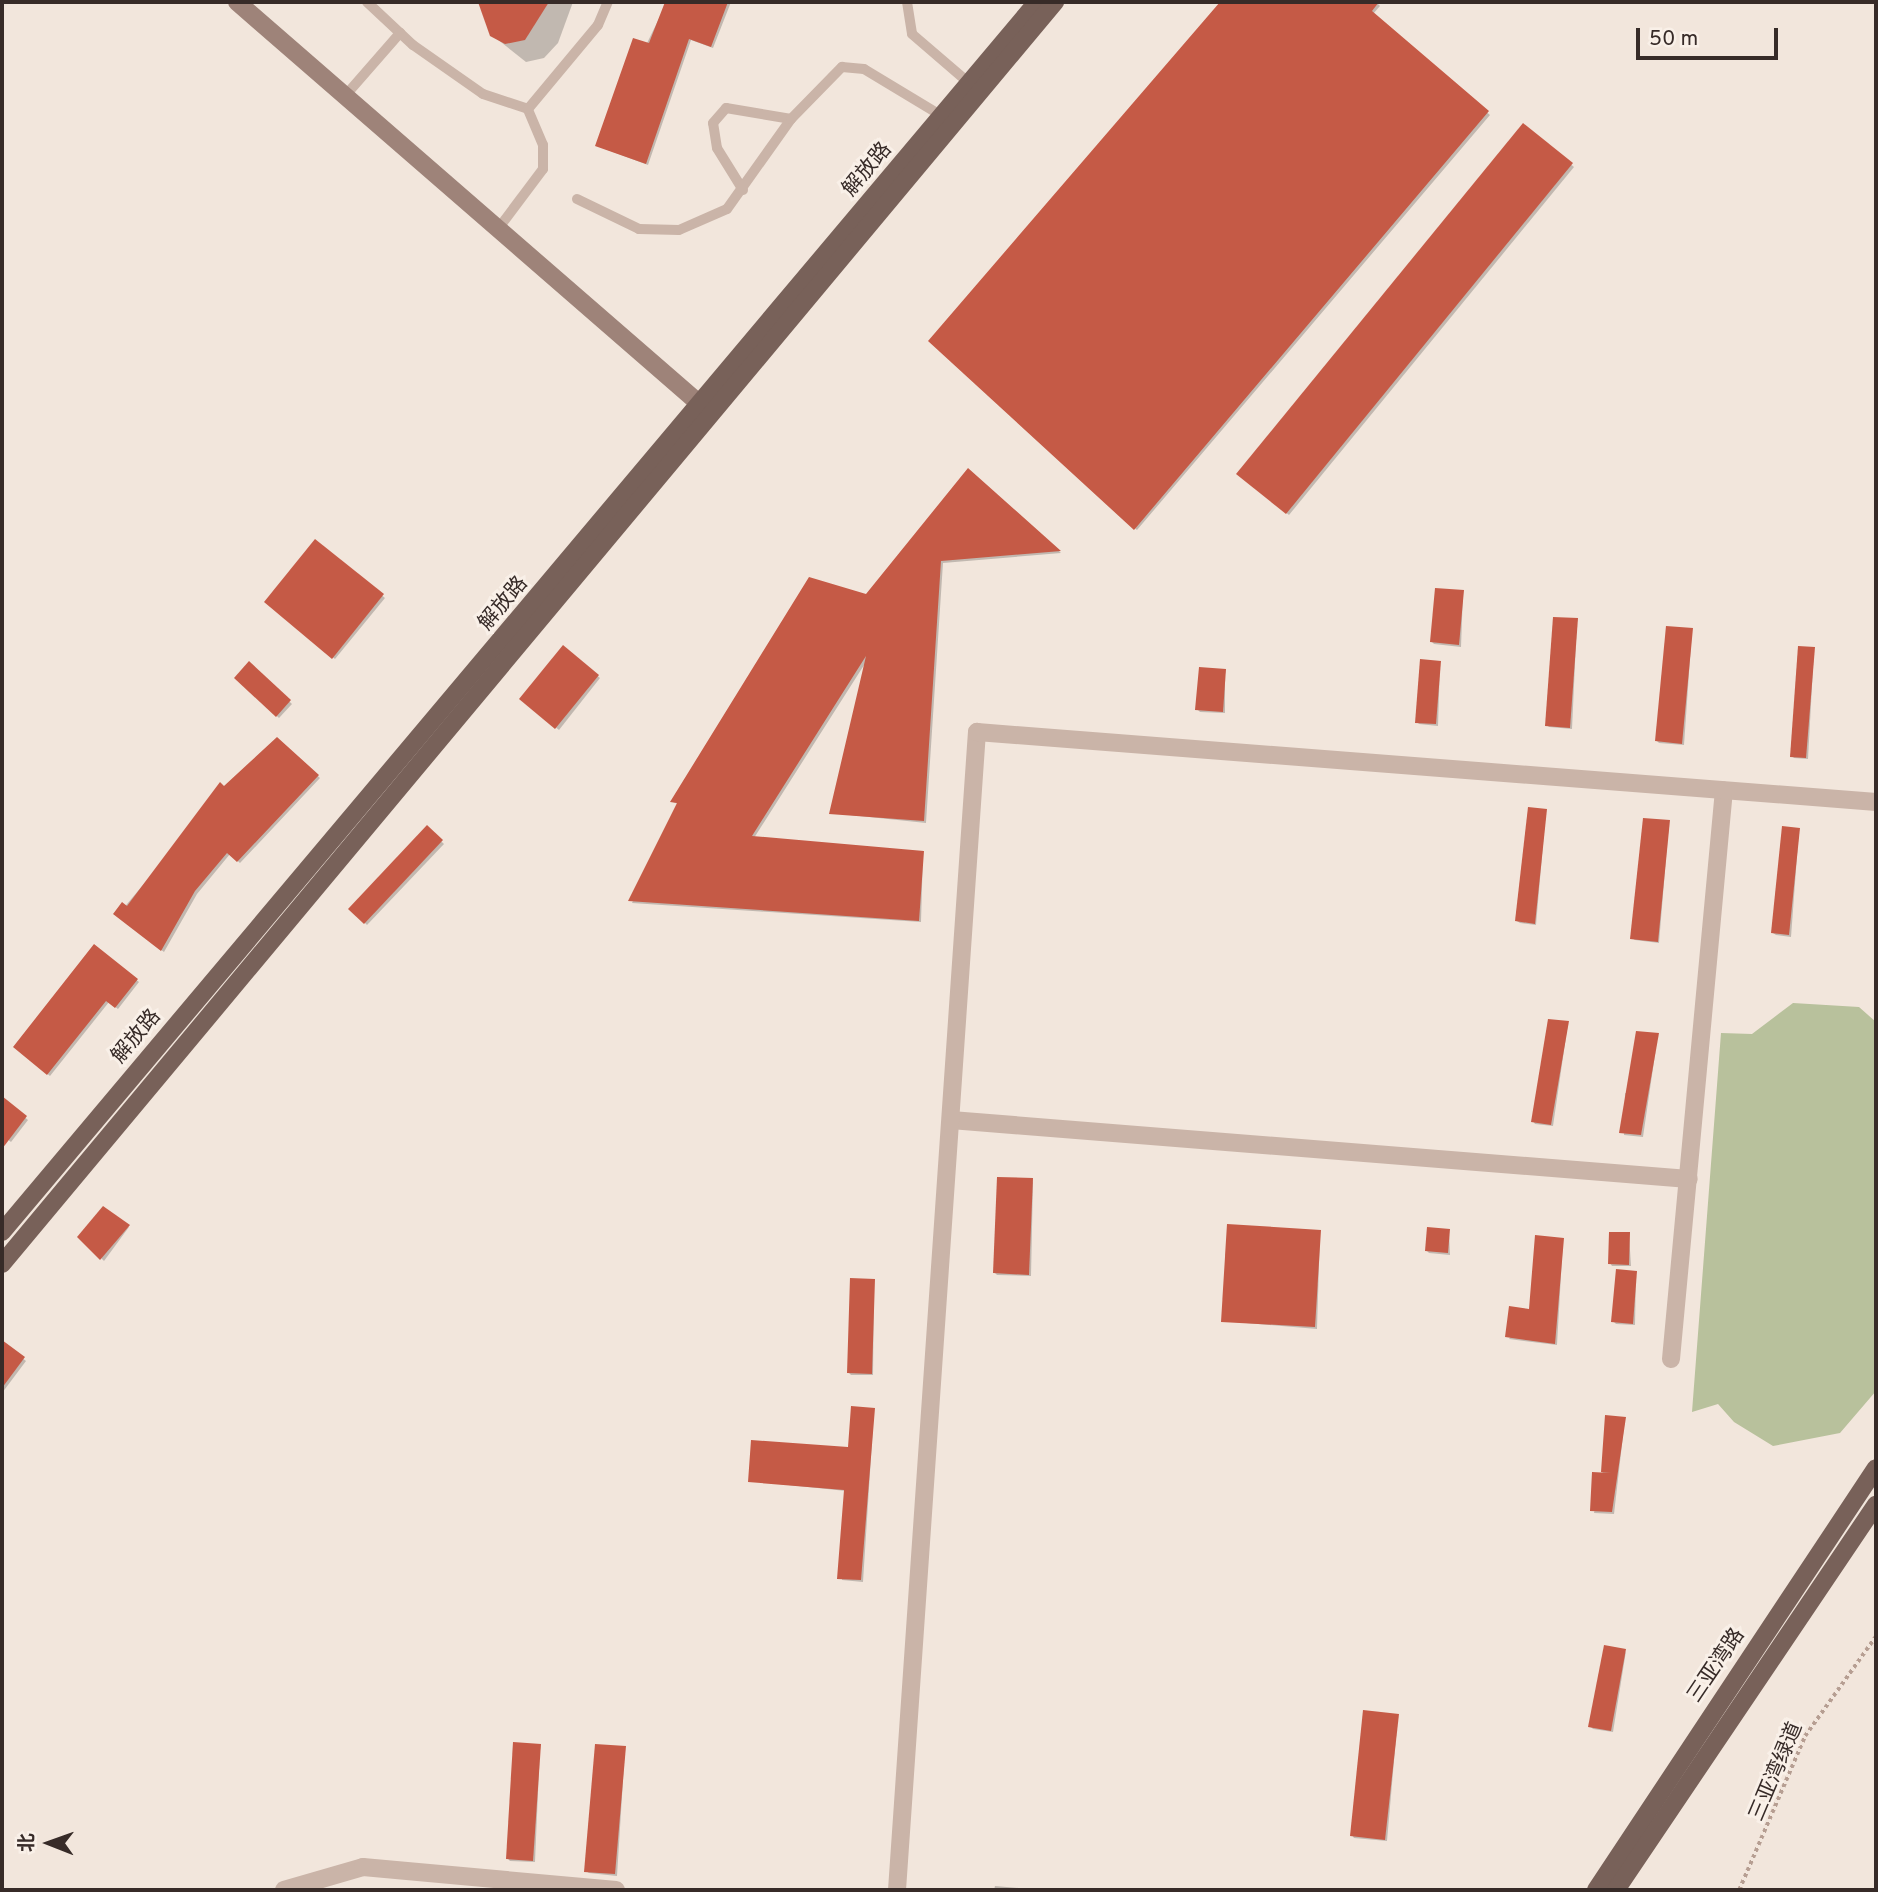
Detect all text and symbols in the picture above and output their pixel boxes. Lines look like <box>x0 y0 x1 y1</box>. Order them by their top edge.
scale bar <box>1640 14 1782 58</box>
text: 50 m <box>1649 26 1698 53</box>
street label: 解放路 <box>838 138 898 202</box>
street label: 解放路 <box>474 572 534 636</box>
street label: 解放路 <box>107 1005 167 1069</box>
street label: 三亚湾路 <box>1683 1624 1751 1708</box>
street label: 三亚湾绿道 <box>1745 1719 1809 1825</box>
north arrow <box>14 1808 84 1878</box>
text: 北 <box>16 1833 40 1852</box>

